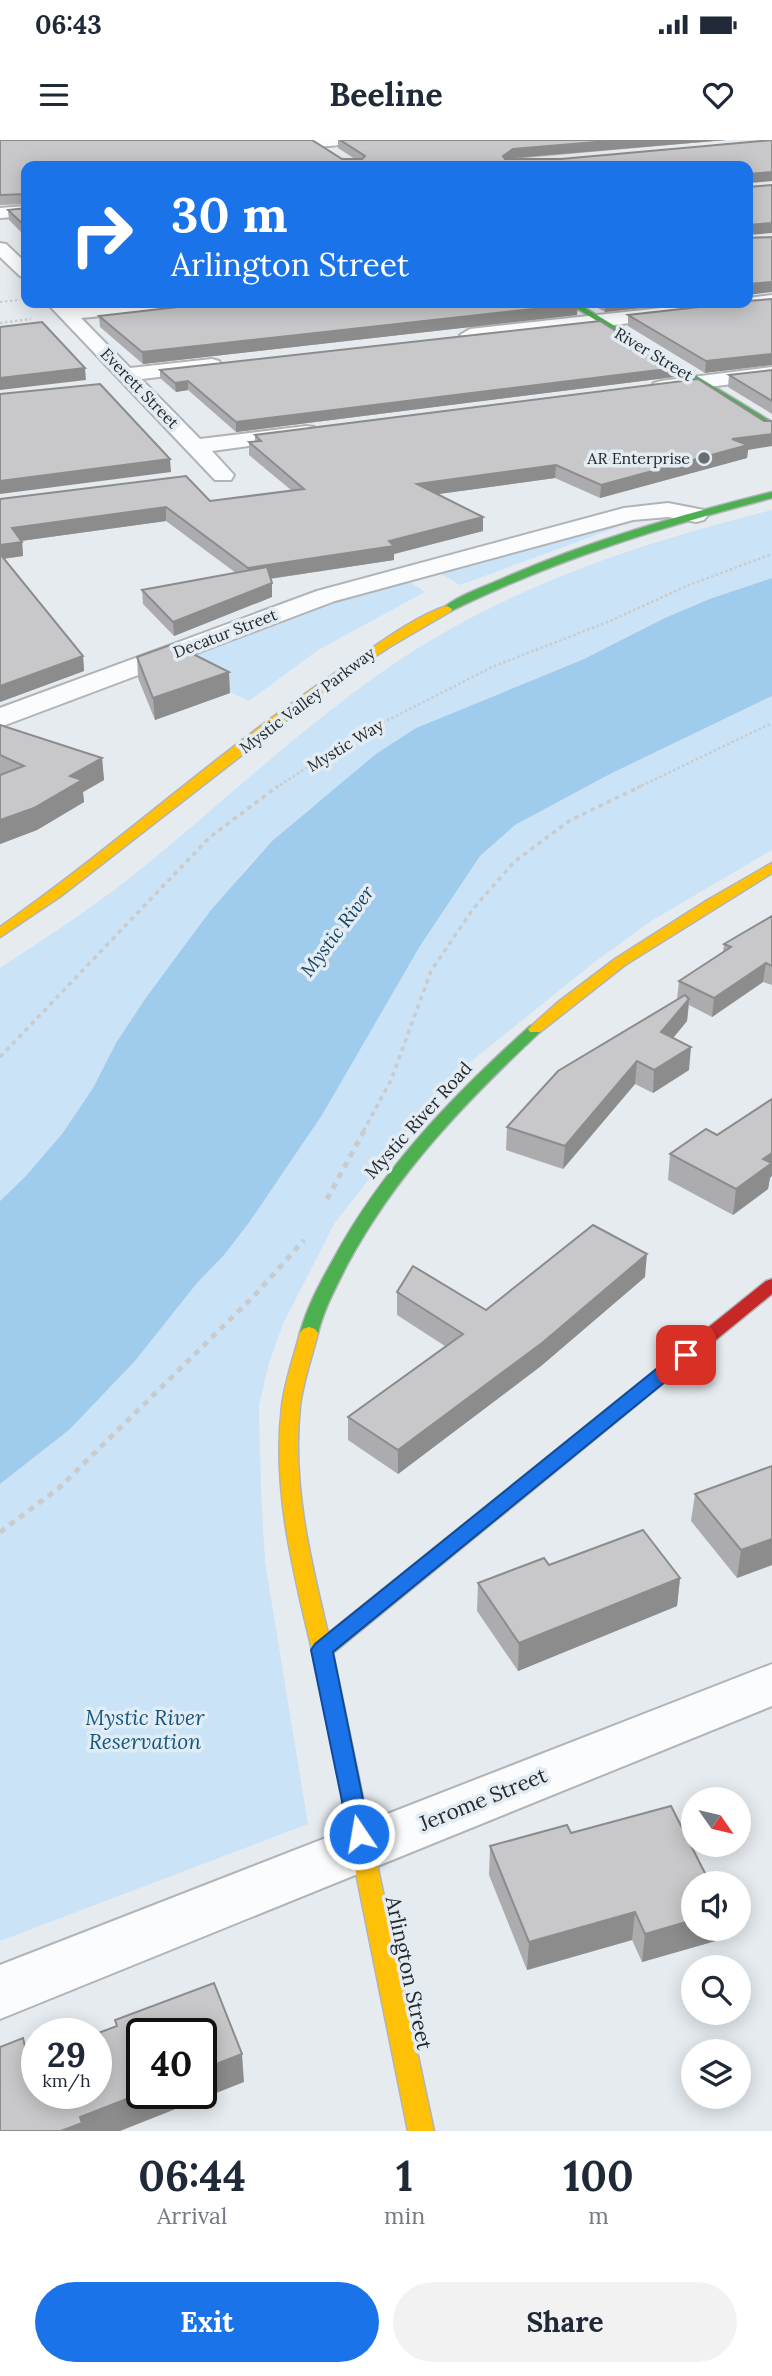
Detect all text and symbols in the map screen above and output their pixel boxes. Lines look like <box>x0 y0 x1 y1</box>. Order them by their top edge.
text: 06:43 <box>35 8 102 41</box>
text: Beeline <box>329 74 443 115</box>
icon: menu <box>35 76 73 114</box>
icon: heart <box>699 76 737 114</box>
text: 30 m <box>171 183 288 245</box>
icon: right <box>56 189 147 280</box>
text: Arlington Street <box>171 244 409 285</box>
street label: River Street <box>611 323 697 386</box>
street label: Everett Street <box>97 344 184 433</box>
place label: AR Enterprise <box>586 448 690 468</box>
marker: AR Enterprise <box>696 450 712 466</box>
street label: Decatur Street <box>170 604 280 662</box>
street label: Mystic Valley Parkway <box>235 642 379 757</box>
street label: Mystic Way <box>303 714 387 776</box>
water label: Mystic River <box>295 880 379 981</box>
street label: Mystic River Road <box>359 1056 477 1183</box>
pin <box>656 1325 716 1385</box>
icon: arrive <box>667 1336 705 1374</box>
park label: Mystic River Reservation <box>85 1704 205 1755</box>
street label: Jerome Street <box>414 1761 552 1837</box>
north arrow <box>681 1787 751 1857</box>
map controls <box>681 1787 751 2109</box>
position arrow <box>322 1797 396 1871</box>
button: sound <box>681 1871 751 1941</box>
street label: Arlington Street <box>379 1893 439 2053</box>
button: search <box>681 1955 751 2025</box>
speed limit sign: 40 <box>126 2018 217 2109</box>
text: 29 <box>47 2032 86 2077</box>
button: layers <box>681 2039 751 2109</box>
text: km/h <box>42 2069 91 2092</box>
text: 06:44 <box>138 2149 246 2203</box>
text: 1 <box>396 2149 413 2203</box>
text: 100 <box>563 2149 634 2203</box>
text: Arrival <box>157 2201 227 2230</box>
text: min <box>384 2201 425 2230</box>
text: m <box>588 2201 609 2230</box>
button: Exit <box>35 2282 379 2362</box>
button: Share <box>393 2282 737 2362</box>

